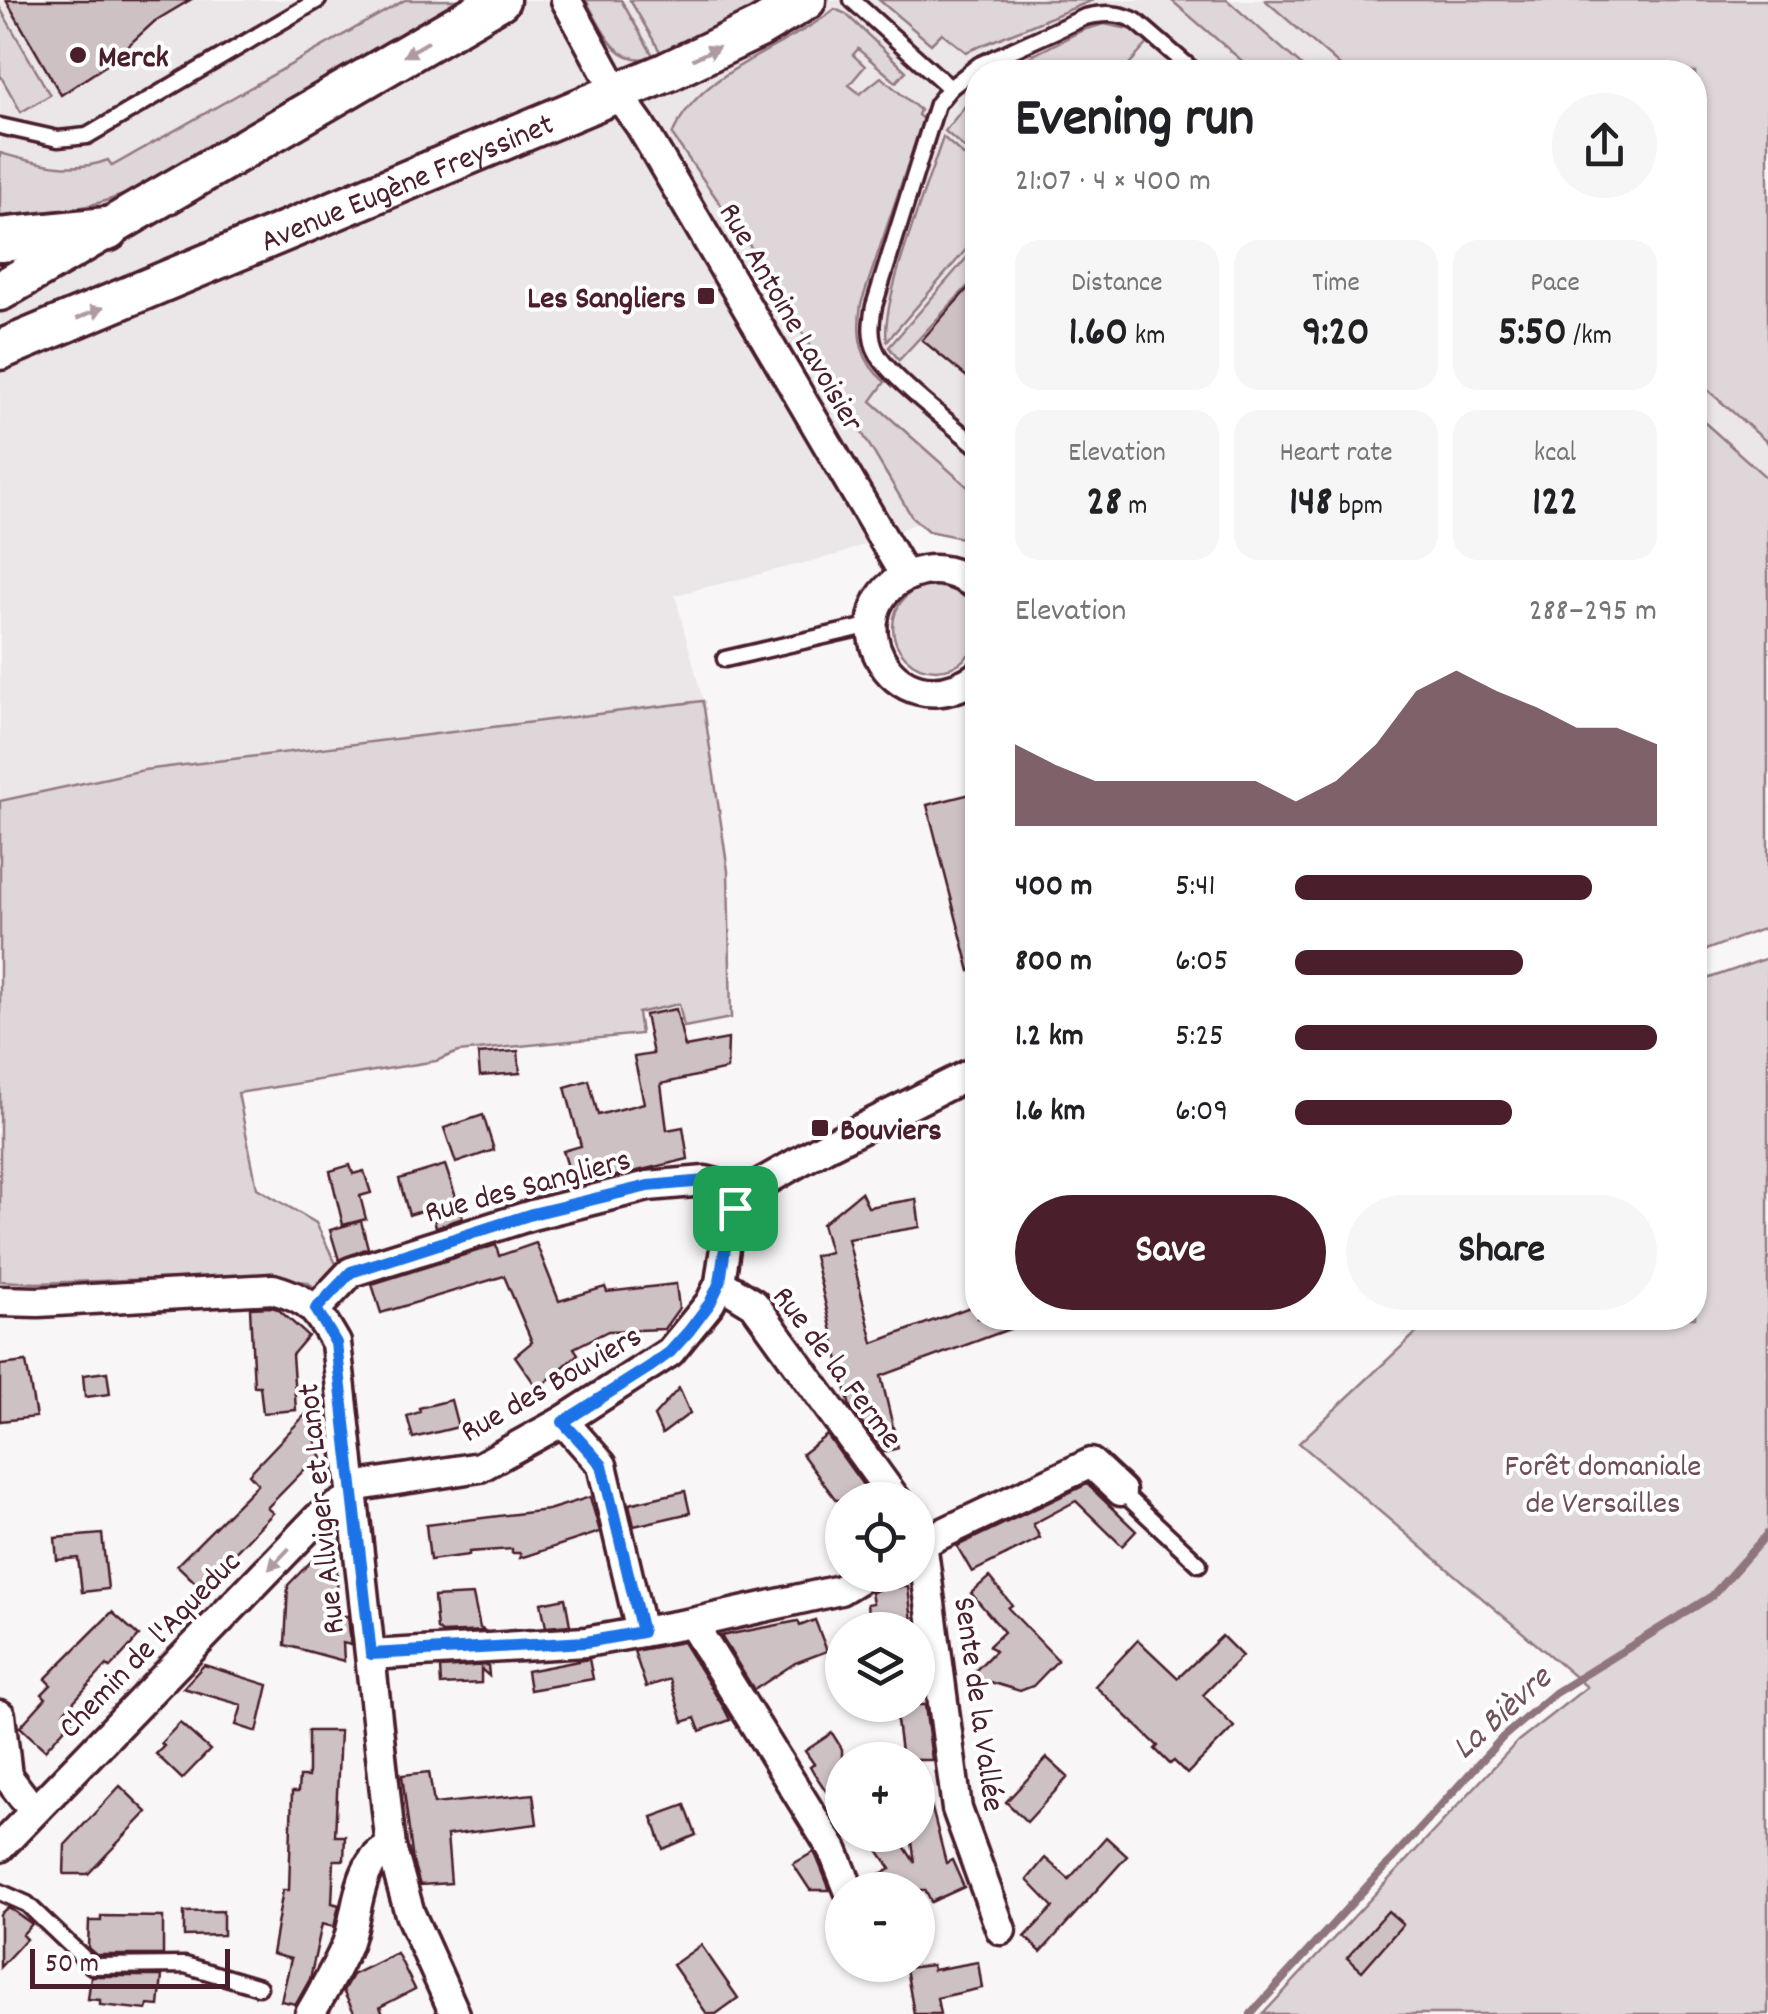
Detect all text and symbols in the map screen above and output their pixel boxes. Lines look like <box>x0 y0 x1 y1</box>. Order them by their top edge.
place label: Merck <box>98 37 169 83</box>
one-way arrow <box>402 40 430 57</box>
marker: Merck <box>67 44 89 66</box>
one-way arrow <box>692 45 721 62</box>
text: Evening run <box>1015 83 1254 162</box>
button: share <box>1552 93 1657 198</box>
street label: Avenue Eugène Freyssinet <box>254 104 562 267</box>
text: 21:07 · 4 × 400 m <box>1015 160 1211 206</box>
street label: Rue Antoine Lavoisier <box>704 195 873 442</box>
text: Distance <box>1071 265 1163 305</box>
text: Time <box>1312 265 1360 305</box>
text: Pace <box>1530 265 1580 305</box>
place label: Les Sangliers <box>527 278 686 324</box>
marker: Les Sangliers <box>695 285 717 307</box>
one-way arrow <box>75 305 105 321</box>
text: 1.60 <box>1069 305 1128 365</box>
text: 9:20 <box>1302 305 1370 365</box>
text: 5:50 <box>1498 305 1567 365</box>
text: km <box>1128 318 1165 358</box>
text: /km <box>1567 318 1612 358</box>
text: Elevation <box>1068 435 1166 475</box>
text: Heart rate <box>1279 435 1393 475</box>
text: kcal <box>1534 435 1576 475</box>
text: 28 <box>1087 475 1122 535</box>
text: 148 <box>1289 475 1332 535</box>
text: 122 <box>1532 475 1578 535</box>
text: m <box>1122 488 1147 528</box>
text: bpm <box>1332 488 1383 528</box>
text: Elevation <box>1015 590 1126 636</box>
text: 288–295 m <box>1529 590 1657 636</box>
text: 400 m <box>1015 865 1092 911</box>
text: 5:41 <box>1175 865 1215 911</box>
text: 800 m <box>1015 940 1092 986</box>
text: 6:05 <box>1175 940 1228 986</box>
text: 1.2 km <box>1015 1015 1084 1061</box>
text: 5:25 <box>1175 1015 1224 1061</box>
text: 1.6 km <box>1015 1090 1085 1136</box>
text: 6:09 <box>1175 1090 1228 1136</box>
place label: Bouviers <box>840 1110 942 1156</box>
marker: Bouviers <box>809 1117 831 1139</box>
street label: Rue des Sangliers <box>420 1139 636 1238</box>
pin <box>693 1166 778 1251</box>
icon: arrive <box>708 1181 763 1236</box>
button: Save <box>1015 1195 1326 1310</box>
button: Share <box>1346 1195 1657 1310</box>
street label: Rue de la Ferme <box>758 1278 912 1460</box>
street label: Rue des Bouviers <box>453 1316 652 1457</box>
street label: Rue Allviger et Lanot <box>288 1381 360 1636</box>
park label: Forêt domaniale de Versailles <box>1505 1446 1701 1529</box>
map controls <box>825 1482 935 1982</box>
button: locate <box>825 1482 935 1592</box>
street label: Chemin de l'Aqueduc <box>50 1542 254 1751</box>
one-way arrow <box>267 1547 291 1571</box>
street label: Sente de la Vallée <box>938 1595 1014 1815</box>
button: layers <box>825 1612 935 1722</box>
water label: La Bièvre <box>1442 1655 1566 1773</box>
button: + <box>825 1742 935 1852</box>
button: − <box>825 1872 935 1982</box>
scale bar <box>30 1944 230 1988</box>
text: 50 m <box>45 1946 99 1986</box>

